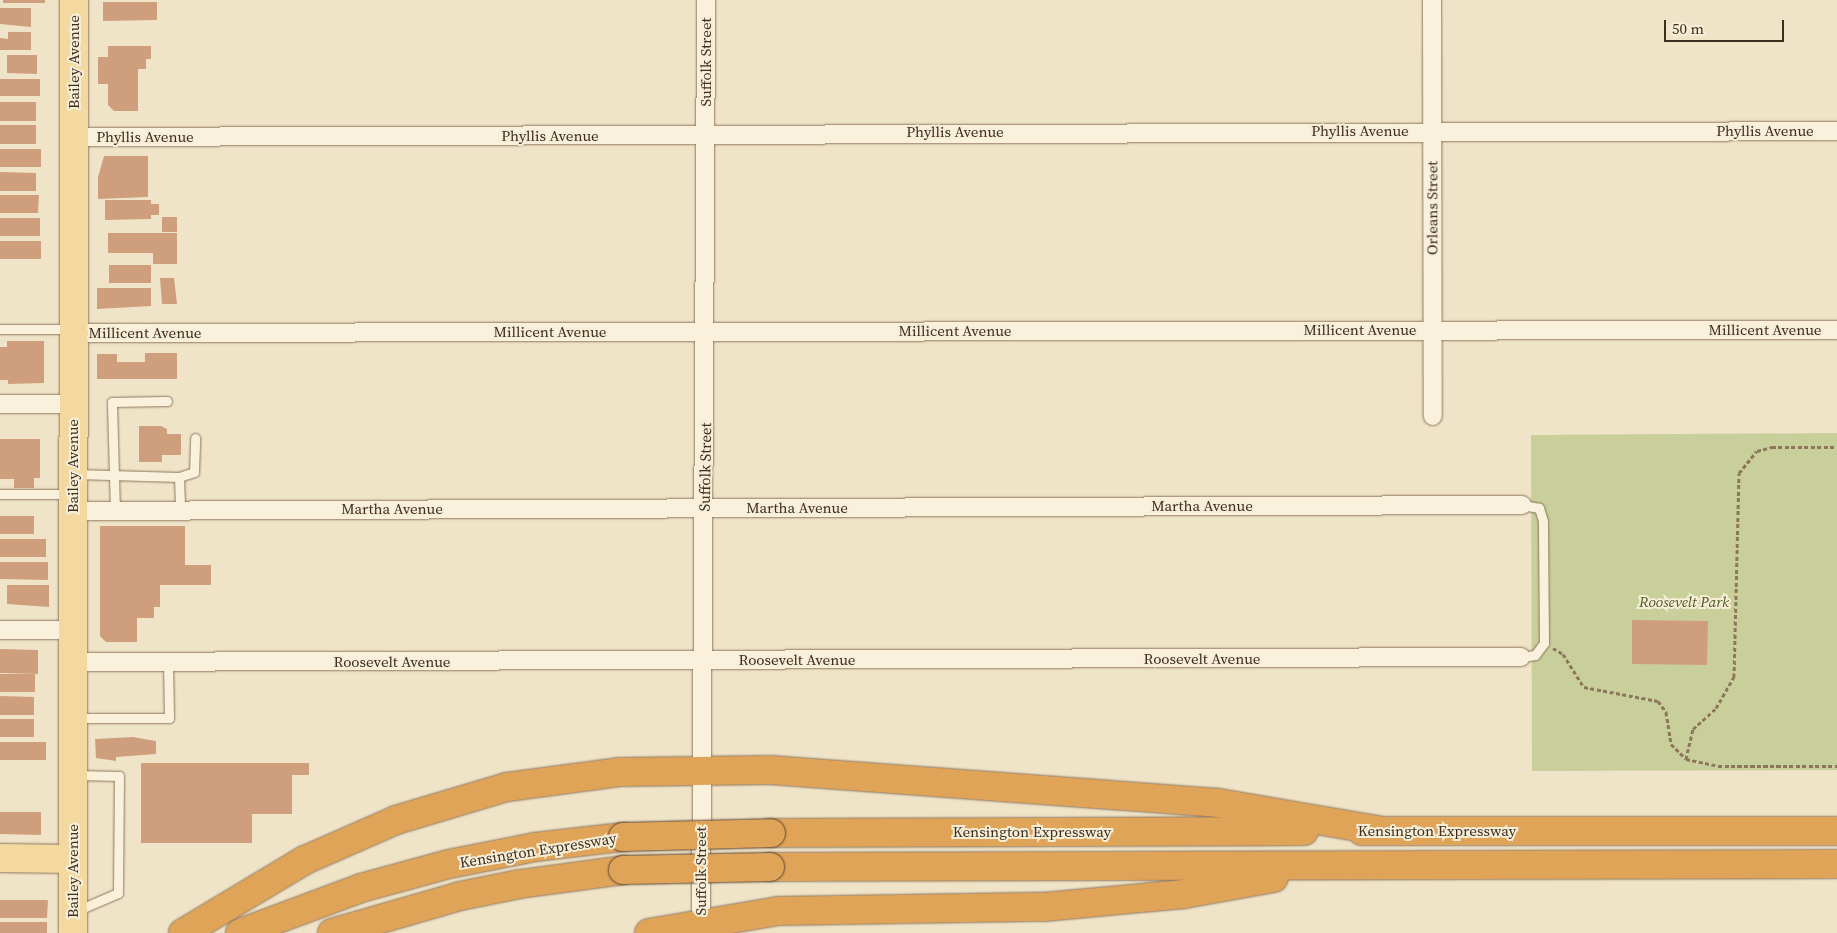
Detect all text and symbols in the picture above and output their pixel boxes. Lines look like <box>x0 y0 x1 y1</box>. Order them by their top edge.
scale bar <box>1667 10 1787 42</box>
street label: Bailey Avenue <box>65 15 83 109</box>
street label: Suffolk Street <box>697 18 715 106</box>
text: 50 m <box>1672 18 1704 39</box>
street label: Phyllis Avenue <box>1311 122 1409 140</box>
street label: Phyllis Avenue <box>1716 122 1814 140</box>
street label: Phyllis Avenue <box>906 123 1004 141</box>
street label: Phyllis Avenue <box>501 127 599 145</box>
street label: Phyllis Avenue <box>96 128 194 146</box>
street label: Orleans Street <box>1423 161 1441 255</box>
street label: Millicent Avenue <box>1303 321 1417 339</box>
street label: Millicent Avenue <box>1708 321 1822 339</box>
street label: Millicent Avenue <box>898 322 1012 340</box>
street label: Millicent Avenue <box>493 323 607 341</box>
street label: Millicent Avenue <box>88 324 202 342</box>
street label: Bailey Avenue <box>64 419 82 513</box>
street label: Suffolk Street <box>695 422 715 512</box>
street label: Martha Avenue <box>1151 497 1253 515</box>
street label: Martha Avenue <box>746 499 848 517</box>
street label: Martha Avenue <box>341 500 443 518</box>
park label: Roosevelt Park <box>1639 593 1729 611</box>
street label: Roosevelt Avenue <box>1144 650 1260 668</box>
street label: Roosevelt Avenue <box>739 651 855 669</box>
street label: Roosevelt Avenue <box>334 653 450 671</box>
street label: Kensington Expressway <box>1358 822 1516 840</box>
street label: Kensington Expressway <box>953 823 1111 841</box>
street label: Bailey Avenue <box>64 824 82 918</box>
street label: Suffolk Street <box>692 827 710 915</box>
street label: Kensington Expressway <box>458 829 618 871</box>

